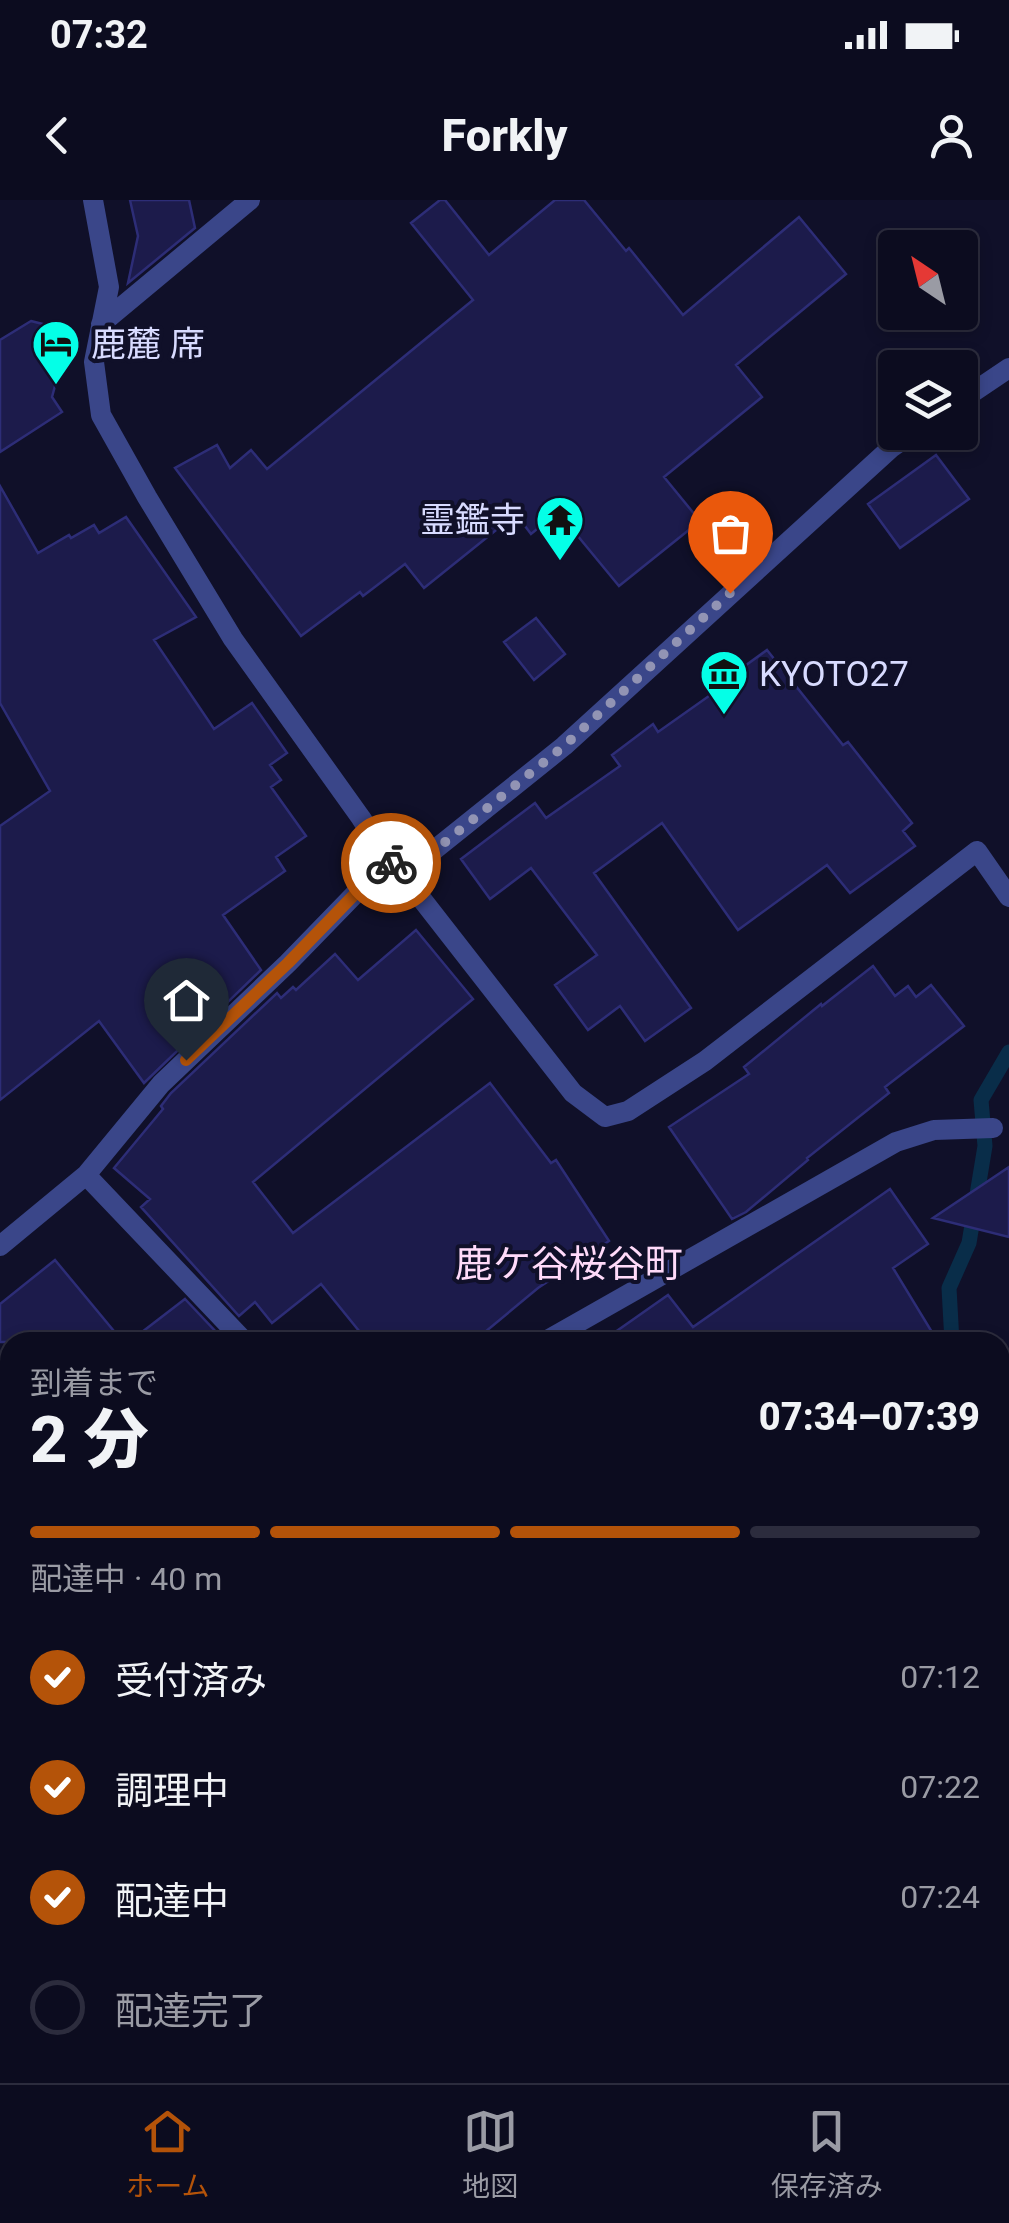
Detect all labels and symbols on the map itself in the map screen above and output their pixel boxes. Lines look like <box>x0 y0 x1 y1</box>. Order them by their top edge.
north arrow <box>878 230 978 330</box>
hotel icon: 鹿麓 席 <box>30 318 82 386</box>
place label: 鹿麓 席 <box>91 324 205 365</box>
pin <box>688 491 773 594</box>
temple icon: 霊鑑寺 <box>534 494 586 562</box>
place label: 霊鑑寺 <box>420 500 525 541</box>
museum icon: KYOTO27 <box>698 648 750 716</box>
place label: KYOTO27 <box>759 654 909 695</box>
courier <box>341 813 441 913</box>
pin <box>144 958 229 1061</box>
district label: 鹿ケ谷桜谷町 <box>455 1242 683 1286</box>

